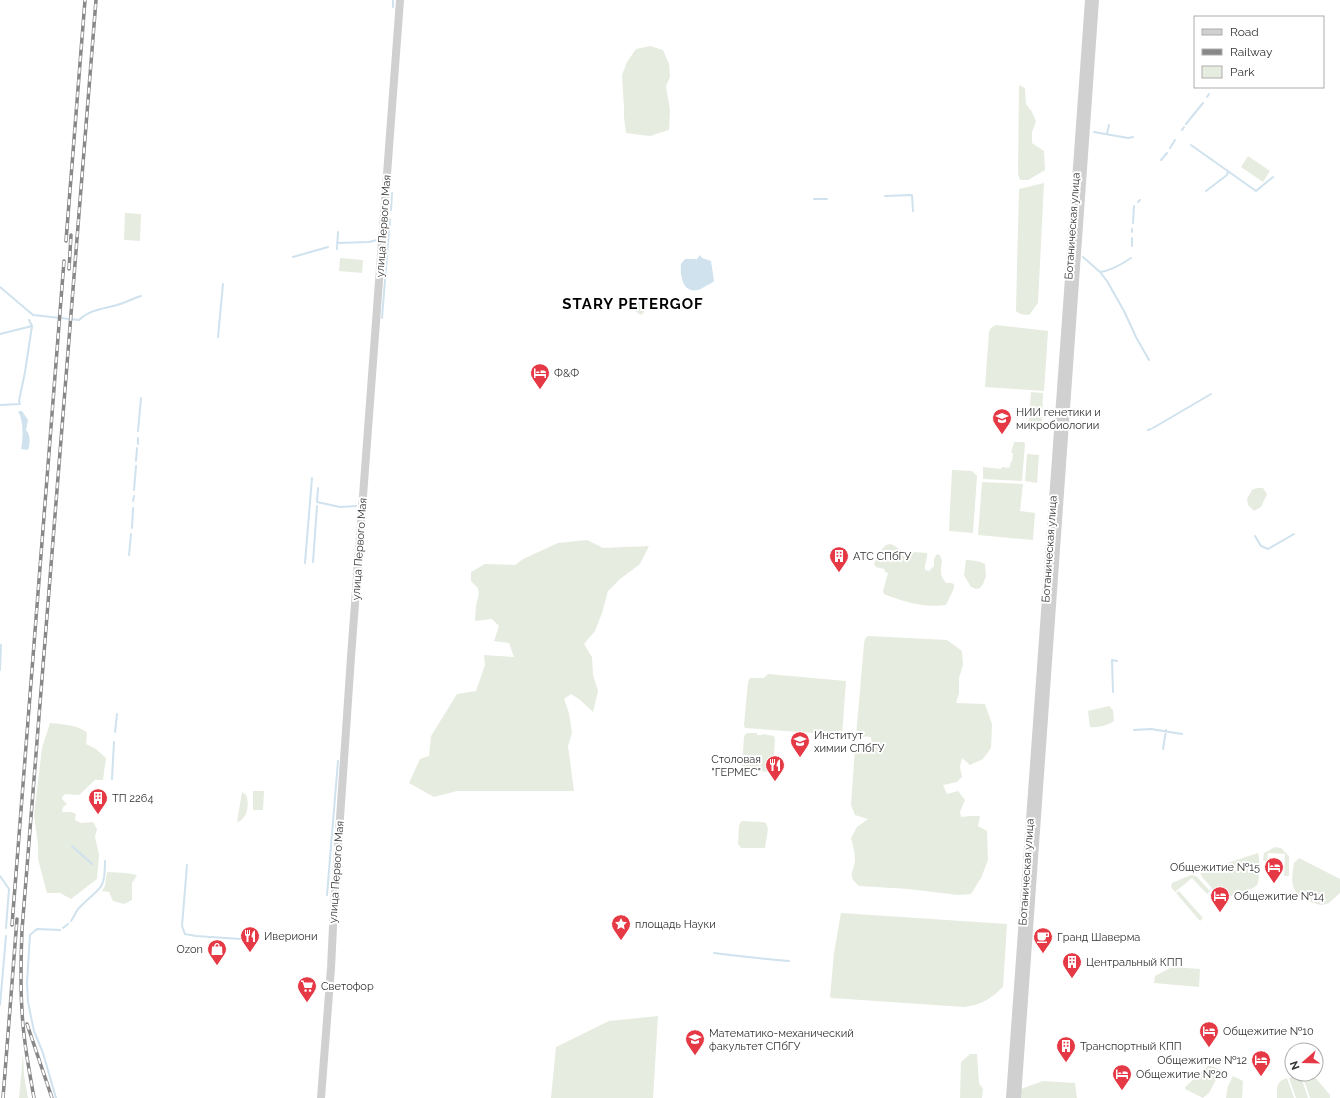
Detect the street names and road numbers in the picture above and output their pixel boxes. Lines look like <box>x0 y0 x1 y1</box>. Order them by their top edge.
street label: Ботаническая улица <box>1062 172 1083 280</box>
street label: улица Первого Мая <box>373 174 394 278</box>
street label: Ботаническая улица <box>1039 495 1060 603</box>
street label: улица Первого Мая <box>349 497 370 601</box>
street label: Ботаническая улица <box>1016 818 1037 926</box>
street label: улица Первого Мая <box>326 820 347 924</box>

